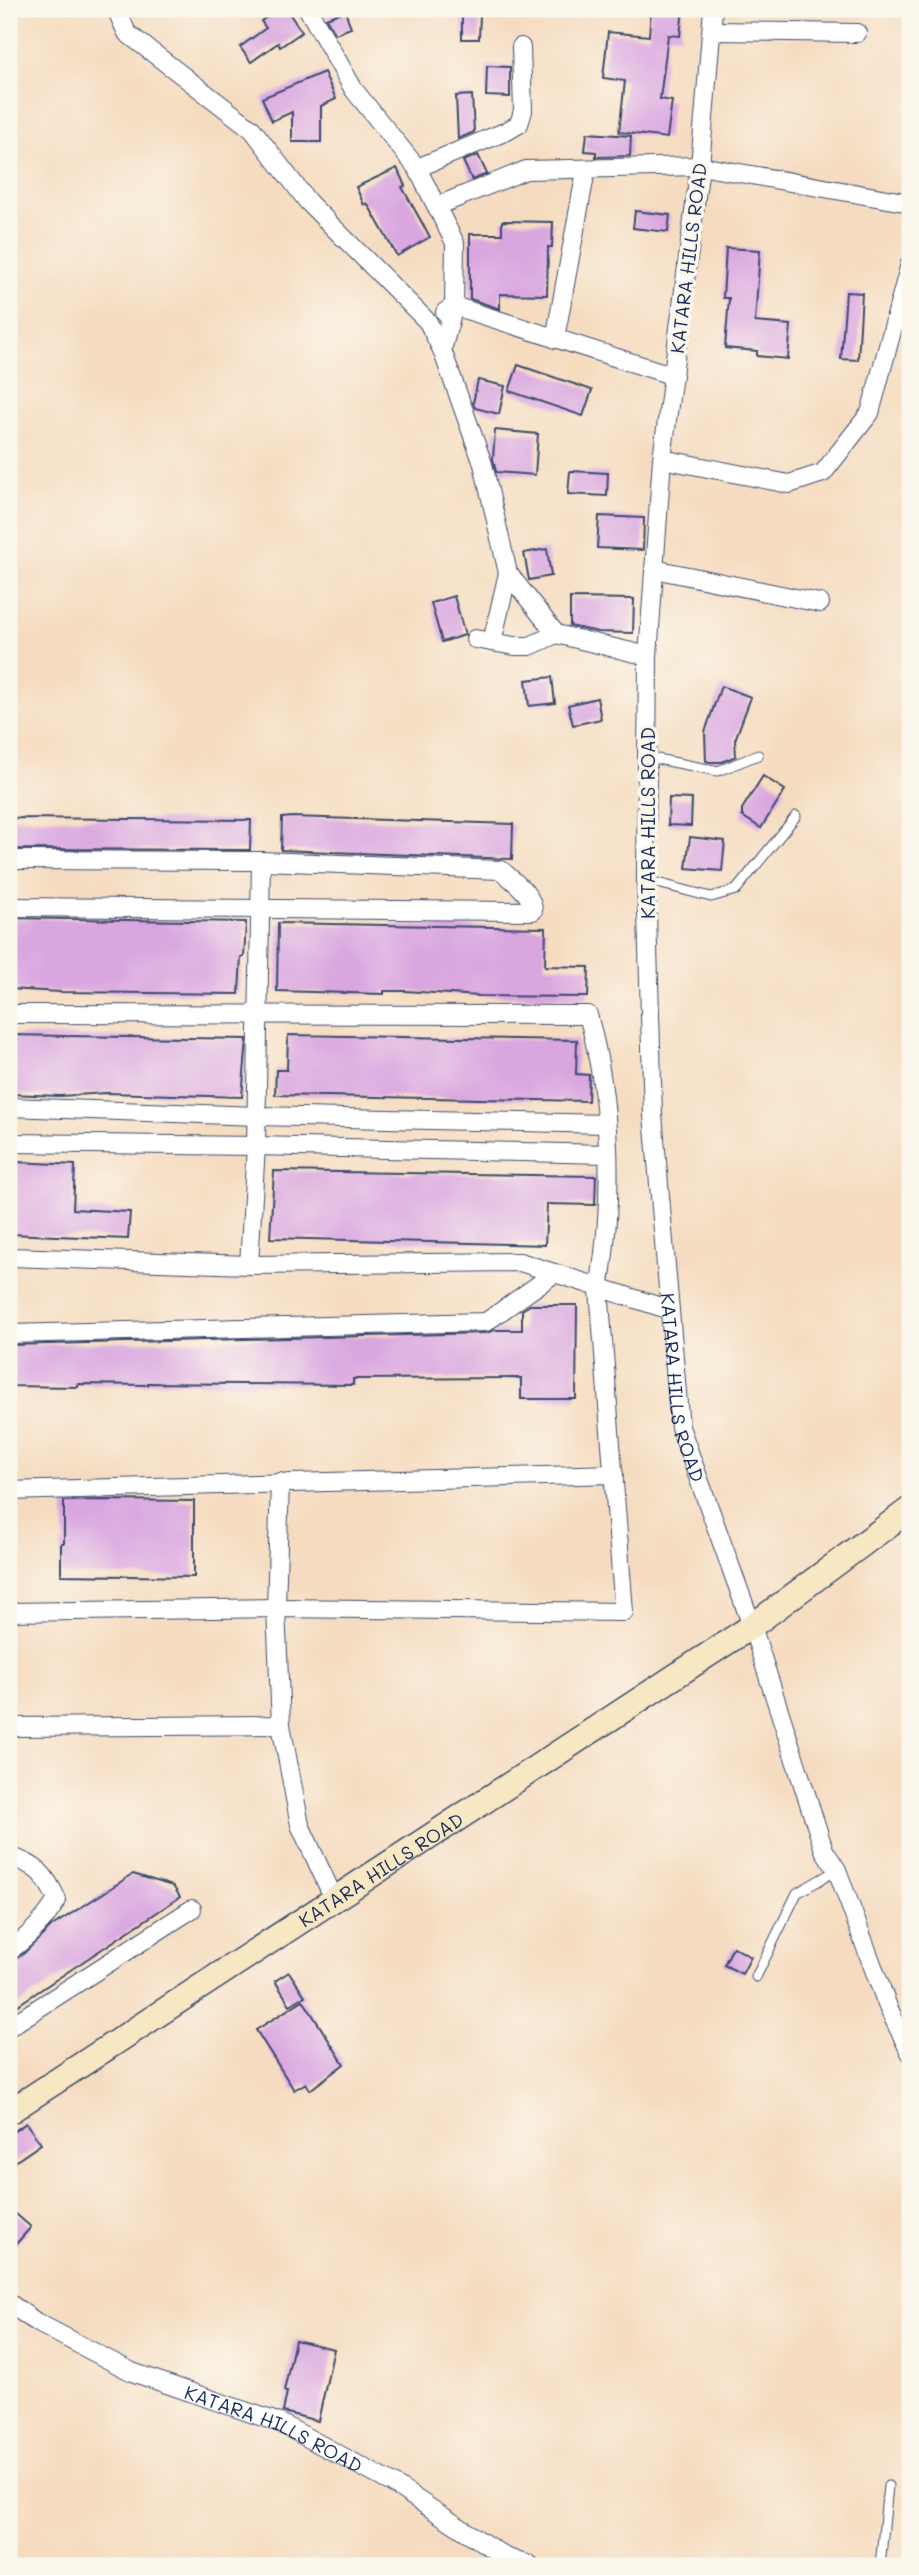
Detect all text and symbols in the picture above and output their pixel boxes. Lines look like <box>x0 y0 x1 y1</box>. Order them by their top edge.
street label: KATARA HILLS ROAD <box>664 161 712 355</box>
street label: KATARA HILLS ROAD <box>635 727 660 919</box>
street label: KATARA HILLS ROAD <box>656 1292 711 1485</box>
street label: KATARA HILLS ROAD <box>293 1806 468 1932</box>
street label: KATARA HILLS ROAD <box>182 2379 367 2478</box>

